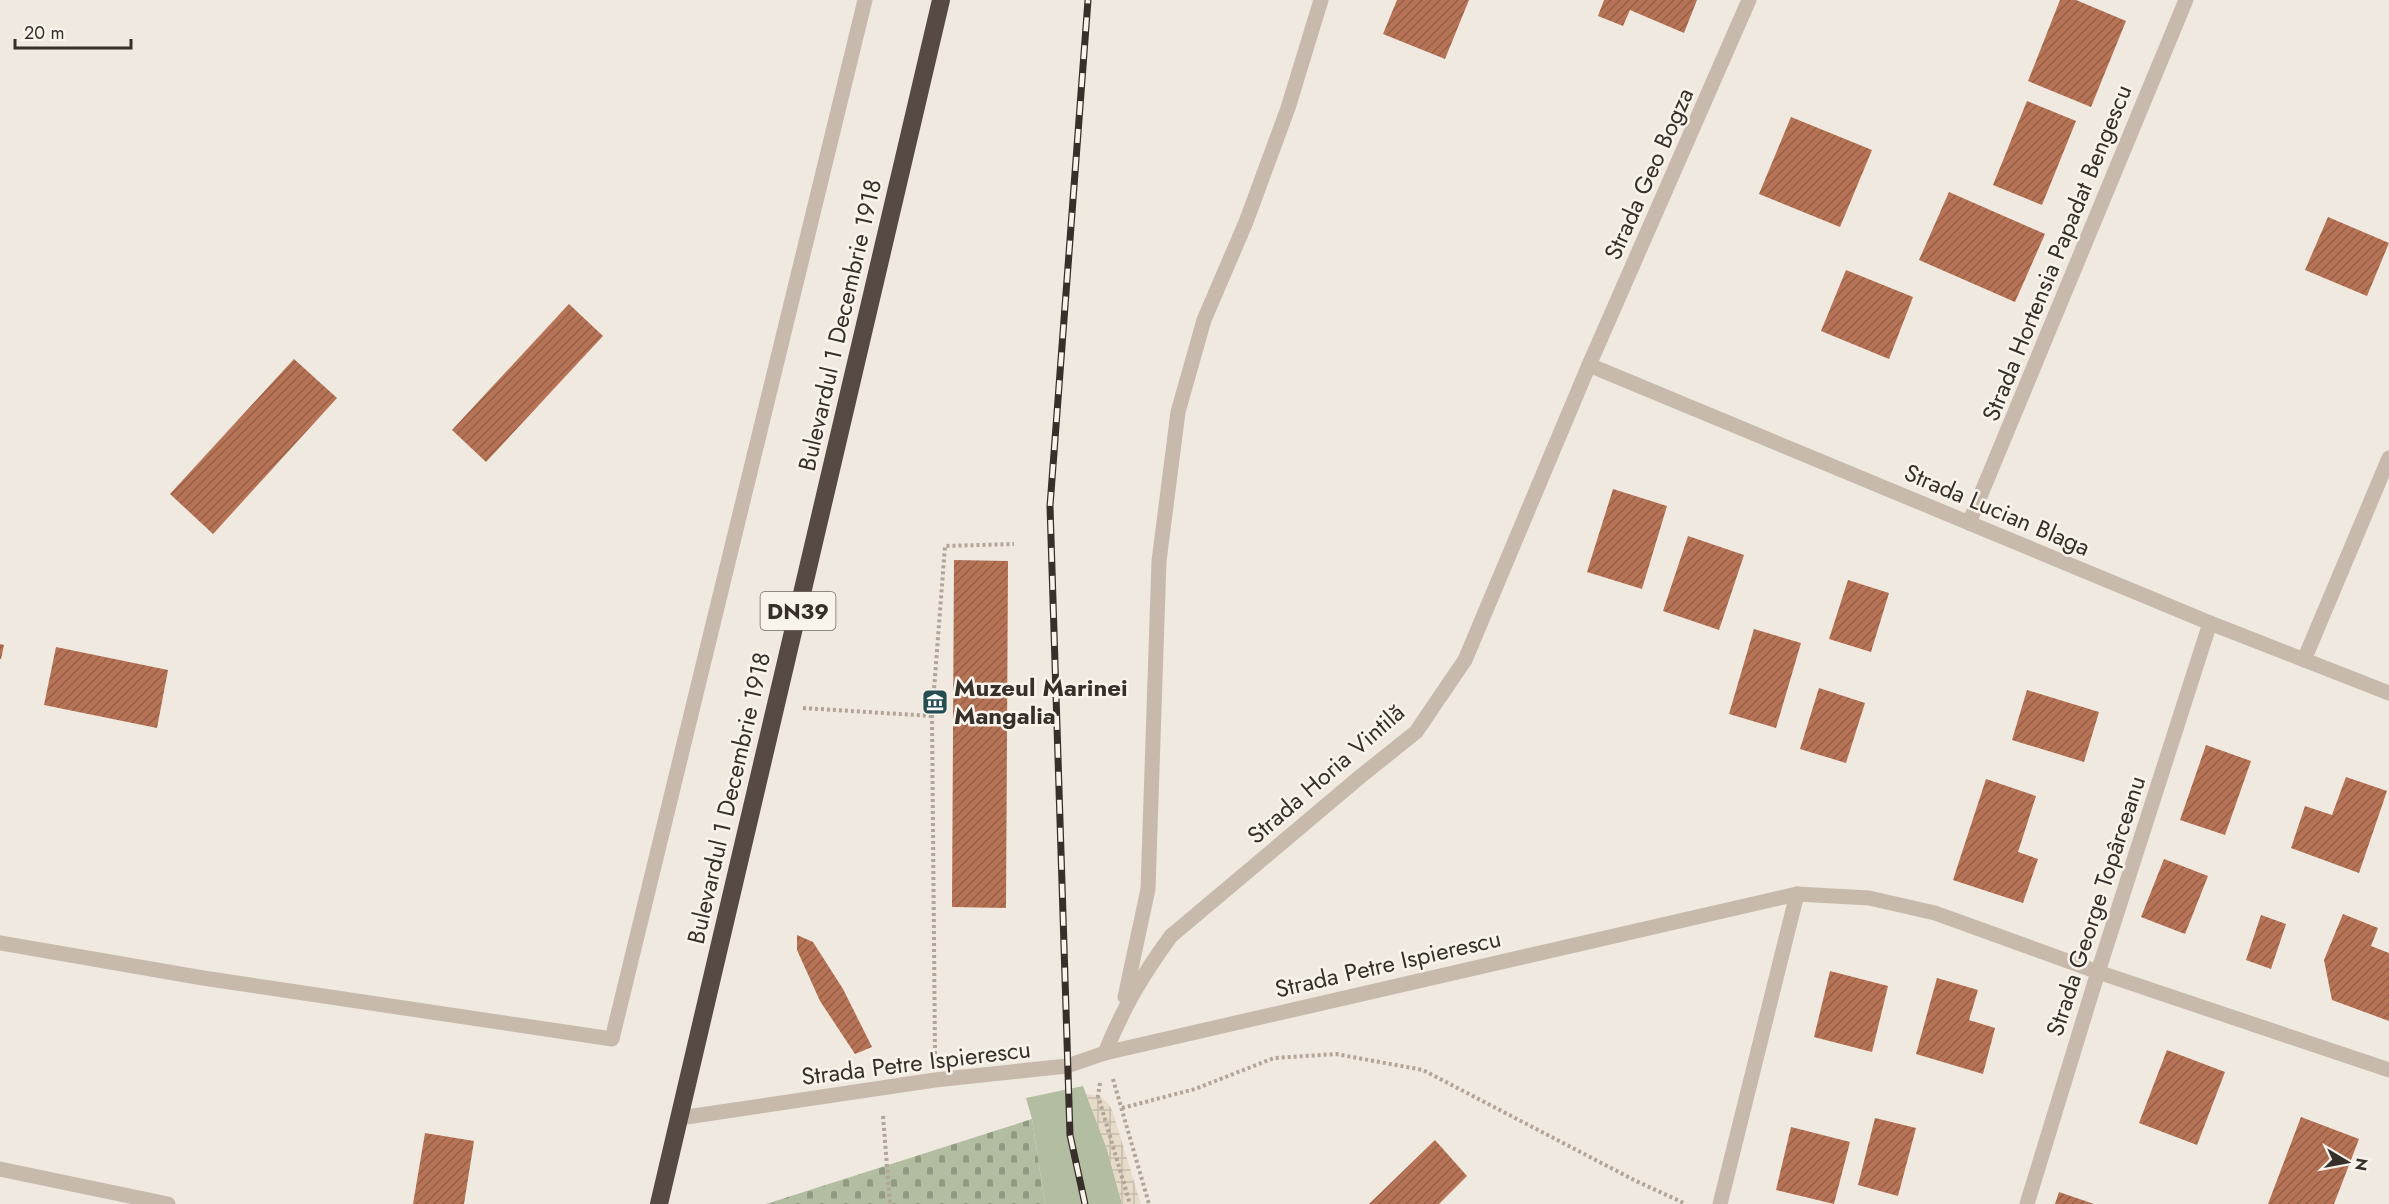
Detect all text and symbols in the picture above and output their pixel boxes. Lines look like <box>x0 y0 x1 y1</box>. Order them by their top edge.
scale bar <box>15 12 130 50</box>
text: 20 m <box>24 20 64 46</box>
street label: Strada Hortensia Papadat Bengescu <box>1973 79 2140 427</box>
street label: Strada Geo Bogza <box>1595 82 1702 265</box>
street label: Bulevardul 1 Decembrie 1918 <box>789 176 890 474</box>
street label: Strada Lucian Blaga <box>1899 455 2096 564</box>
road number: DN39 <box>760 592 836 630</box>
street label: Bulevardul 1 Decembrie 1918 <box>678 649 779 947</box>
place label: Muzeul Marinei Mangalia <box>954 670 1128 733</box>
museum icon: Muzeul Marinei Mangalia <box>920 687 950 717</box>
street label: Strada Horia Vintilă <box>1239 695 1412 852</box>
street label: Strada George Topârceanu <box>2037 771 2154 1041</box>
street label: Strada Petre Ispierescu <box>1271 920 1504 1007</box>
street label: Strada Petre Ispierescu <box>799 1031 1033 1094</box>
north arrow <box>2317 1132 2377 1192</box>
text: N <box>2349 1156 2374 1173</box>

